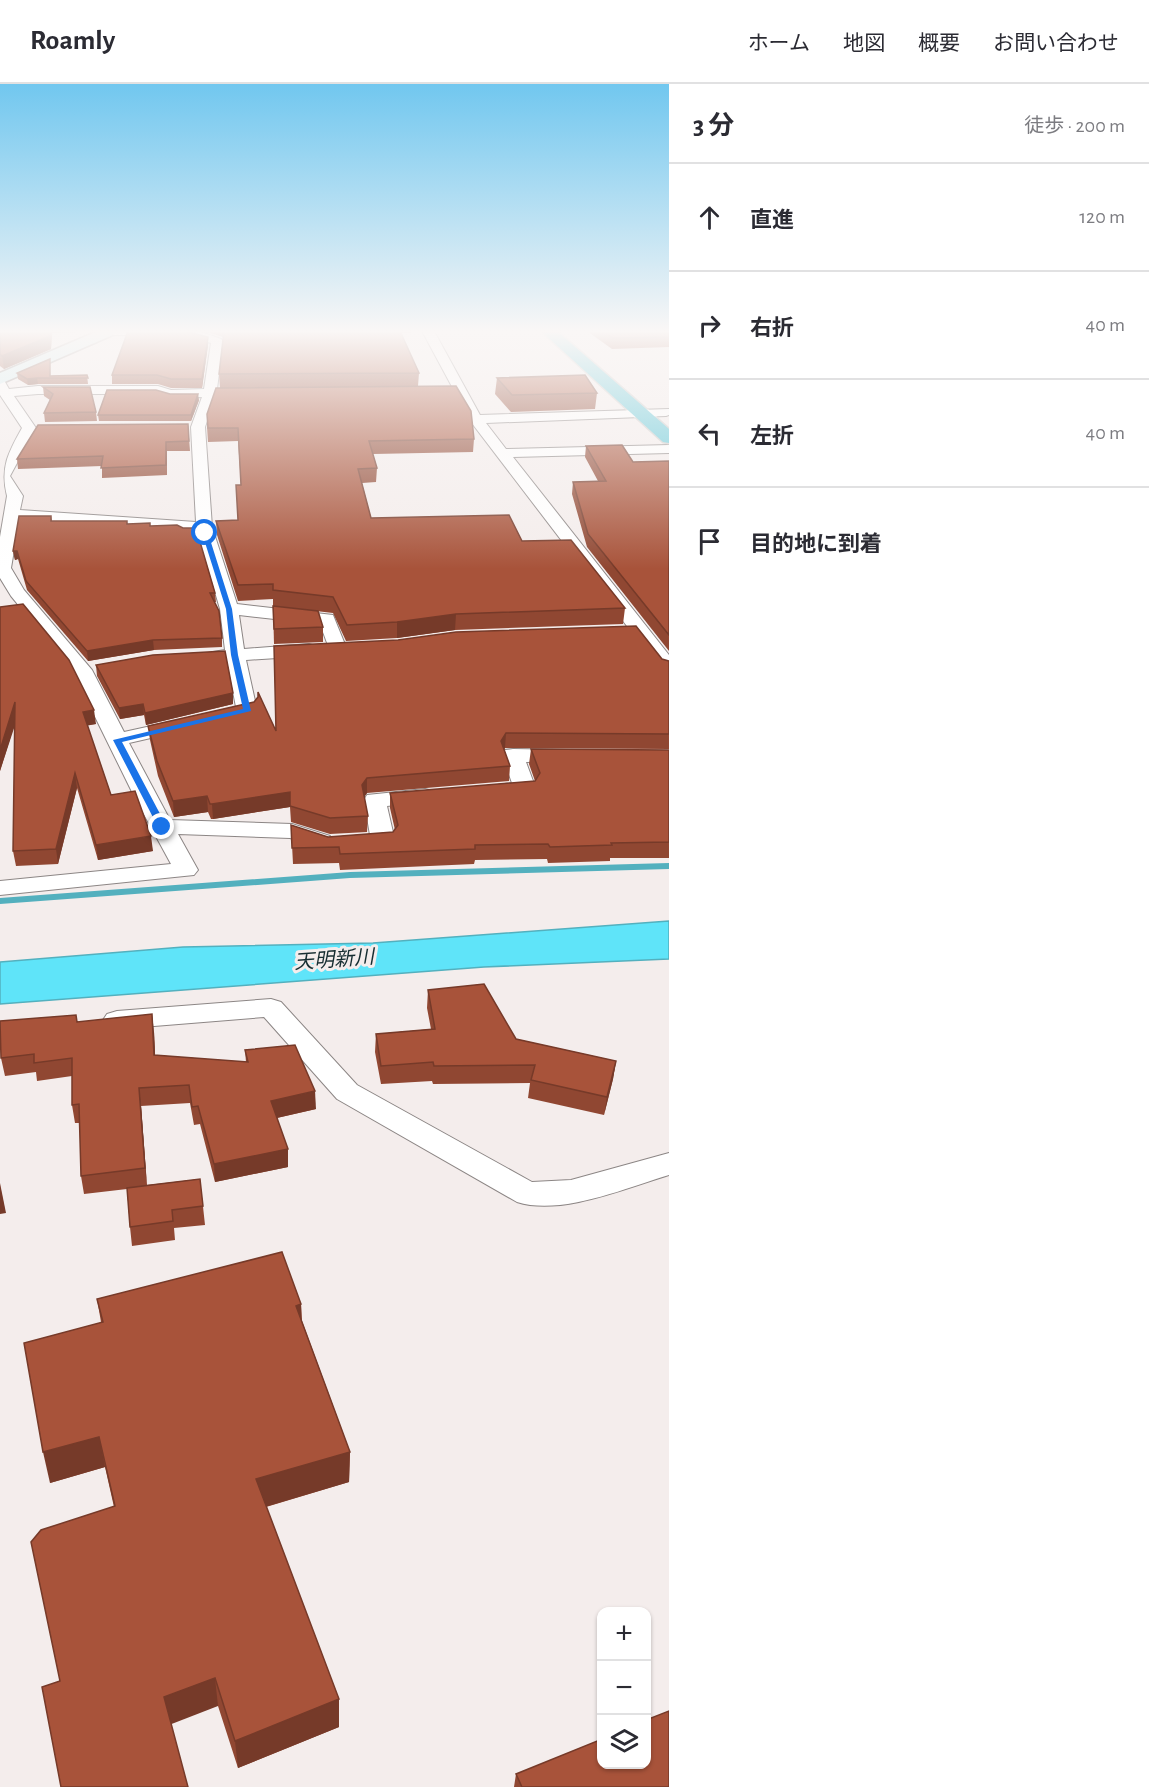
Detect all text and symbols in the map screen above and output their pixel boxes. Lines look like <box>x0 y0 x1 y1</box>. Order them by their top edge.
text: Roamly <box>30 27 115 55</box>
text: ホーム <box>748 33 810 54</box>
text: 地図 <box>843 33 885 54</box>
text: 概要 <box>918 33 960 54</box>
text: お問い合わせ <box>993 33 1119 54</box>
text: 3 分 <box>693 113 734 139</box>
text: 徒歩 · 200 m <box>1024 116 1125 136</box>
icon: ahead <box>693 201 726 234</box>
text: 120 m <box>1079 207 1125 227</box>
text: 直進 <box>750 209 794 231</box>
icon: right <box>693 309 726 342</box>
text: 40 m <box>1086 315 1125 335</box>
text: 右折 <box>750 317 794 339</box>
icon: left <box>693 417 726 450</box>
text: 40 m <box>1086 423 1125 443</box>
text: 左折 <box>750 425 794 447</box>
route start <box>191 519 217 545</box>
icon: arrive <box>693 525 726 558</box>
text: 目的地に到着 <box>750 533 882 555</box>
route end <box>148 813 174 839</box>
water label: 天明新川 <box>293 946 377 973</box>
map controls <box>597 1607 651 1769</box>
button: + <box>597 1607 651 1661</box>
button: − <box>597 1661 651 1715</box>
button: layers <box>597 1715 651 1769</box>

